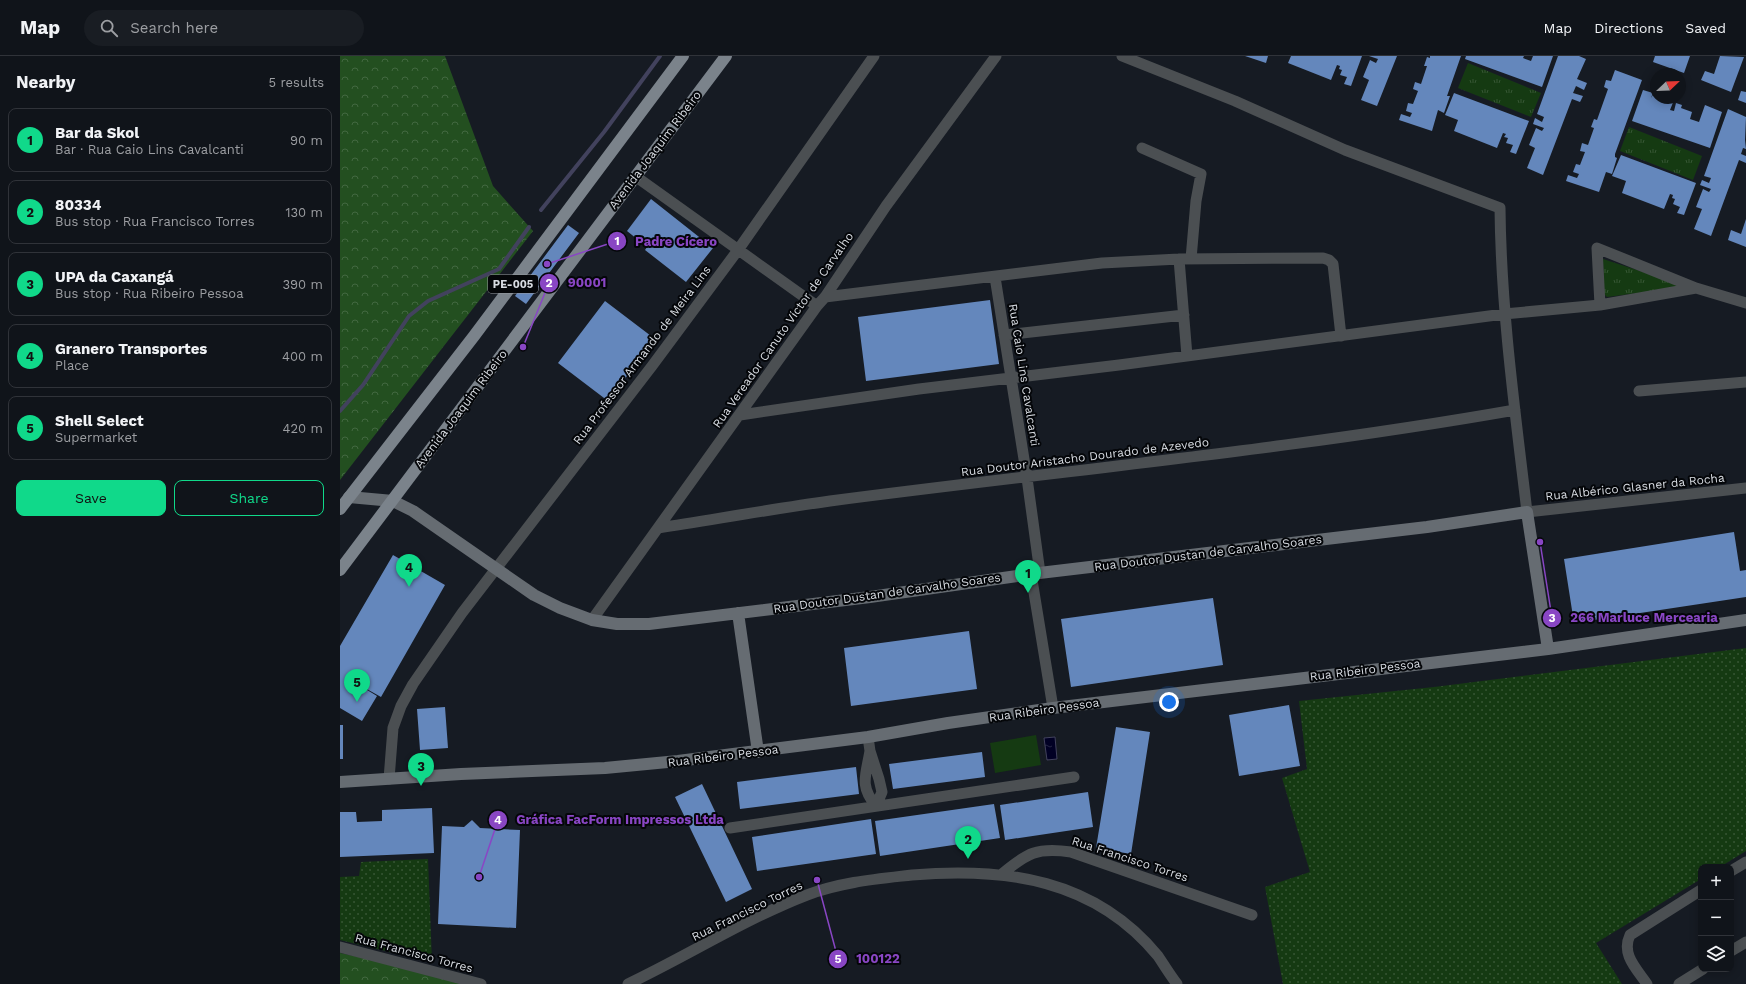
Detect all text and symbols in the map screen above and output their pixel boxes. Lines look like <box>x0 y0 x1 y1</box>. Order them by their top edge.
search box <box>84 10 364 46</box>
text: Map <box>20 16 60 39</box>
icon: search <box>98 17 120 39</box>
text: Search here <box>130 19 218 37</box>
text: Map <box>1544 20 1572 36</box>
text: Directions <box>1594 20 1663 36</box>
text: Saved <box>1685 20 1726 36</box>
north arrow <box>1650 68 1686 104</box>
text: Nearby <box>16 72 75 92</box>
text: 5 results <box>269 75 324 90</box>
street label: Avenida Joaquim Ribeiro <box>606 88 704 212</box>
text: Bar da Skol <box>55 124 139 142</box>
text: 1 <box>27 133 33 148</box>
text: 90 m <box>290 133 323 148</box>
text: Bar · Rua Caio Lins Cavalcanti <box>55 142 244 157</box>
text: 80334 <box>55 196 101 214</box>
text: 2 <box>26 205 34 220</box>
text: 130 m <box>285 205 323 220</box>
text: Bus stop · Rua Francisco Torres <box>55 214 255 229</box>
callout: Padre Cícero <box>607 229 725 254</box>
street label: Rua Vereador Canuto Víctor de Carvalho <box>710 230 856 430</box>
text: 1 <box>614 234 620 248</box>
text: Padre Cícero <box>635 234 717 249</box>
street label: Rua Professor Armando de Meira Lins <box>570 263 714 447</box>
text: UPA da Caxangá <box>55 268 174 286</box>
callout: 90001 <box>539 270 614 295</box>
road number: PE-005 <box>488 275 538 293</box>
text: 90001 <box>568 275 606 290</box>
text: 2 <box>545 276 553 290</box>
text: 3 <box>26 277 34 292</box>
text: 390 m <box>282 277 323 292</box>
text: Bus stop · Rua Ribeiro Pessoa <box>55 286 244 301</box>
street label: Rua Caio Lins Cavalcanti <box>1006 303 1042 447</box>
text: Granero Transportes <box>55 340 207 358</box>
street label: Avenida Joaquim Ribeiro <box>412 347 510 471</box>
text: 4 <box>26 349 34 364</box>
text: 400 m <box>282 349 323 364</box>
text: Place <box>55 358 89 373</box>
text: Shell Select <box>55 412 144 430</box>
text: 5 <box>26 421 34 436</box>
text: 420 m <box>283 421 323 436</box>
text: Supermarket <box>55 430 137 445</box>
street label: Rua Doutor Aristacho Dourado de Azevedo <box>960 435 1210 479</box>
street label: Rua Albérico Glasner da Rocha <box>1545 471 1725 503</box>
button: Save <box>16 480 166 516</box>
button: Share <box>174 480 324 516</box>
street label: Rua Doutor Dustan de Carvalho Soares <box>1093 532 1323 574</box>
pin: 4 <box>396 554 422 587</box>
pin: 1 <box>1015 560 1041 593</box>
street label: Rua Doutor Dustan de Carvalho Soares <box>773 570 1001 616</box>
callout: 266 Marluce Mercearia <box>1542 605 1725 630</box>
text: 266 Marluce Mercearia <box>1570 610 1718 625</box>
text: 3 <box>1548 611 1556 625</box>
street label: Rua Ribeiro Pessoa <box>1309 656 1421 684</box>
pin: 5 <box>344 669 370 702</box>
your location <box>1159 692 1179 712</box>
street label: Rua Ribeiro Pessoa <box>988 695 1100 725</box>
street label: Rua Ribeiro Pessoa <box>667 742 779 770</box>
pin: 3 <box>408 753 434 786</box>
callout: Gráfica FacForm Impressos Ltda <box>488 807 732 832</box>
text: Gráfica FacForm Impressos Ltda <box>516 812 724 827</box>
text: 4 <box>494 813 502 827</box>
pin: 2 <box>955 826 981 859</box>
street label: Rua Francisco Torres <box>1070 834 1190 884</box>
map controls <box>1698 864 1734 972</box>
button: + <box>1698 864 1734 900</box>
street label: Rua Francisco Torres <box>689 878 805 944</box>
button: − <box>1698 900 1734 936</box>
street label: Rua Francisco Torres <box>353 931 475 975</box>
button: layers <box>1698 936 1734 972</box>
callout: 100122 <box>828 946 908 971</box>
text: 100122 <box>856 951 900 966</box>
text: 5 <box>835 952 842 966</box>

